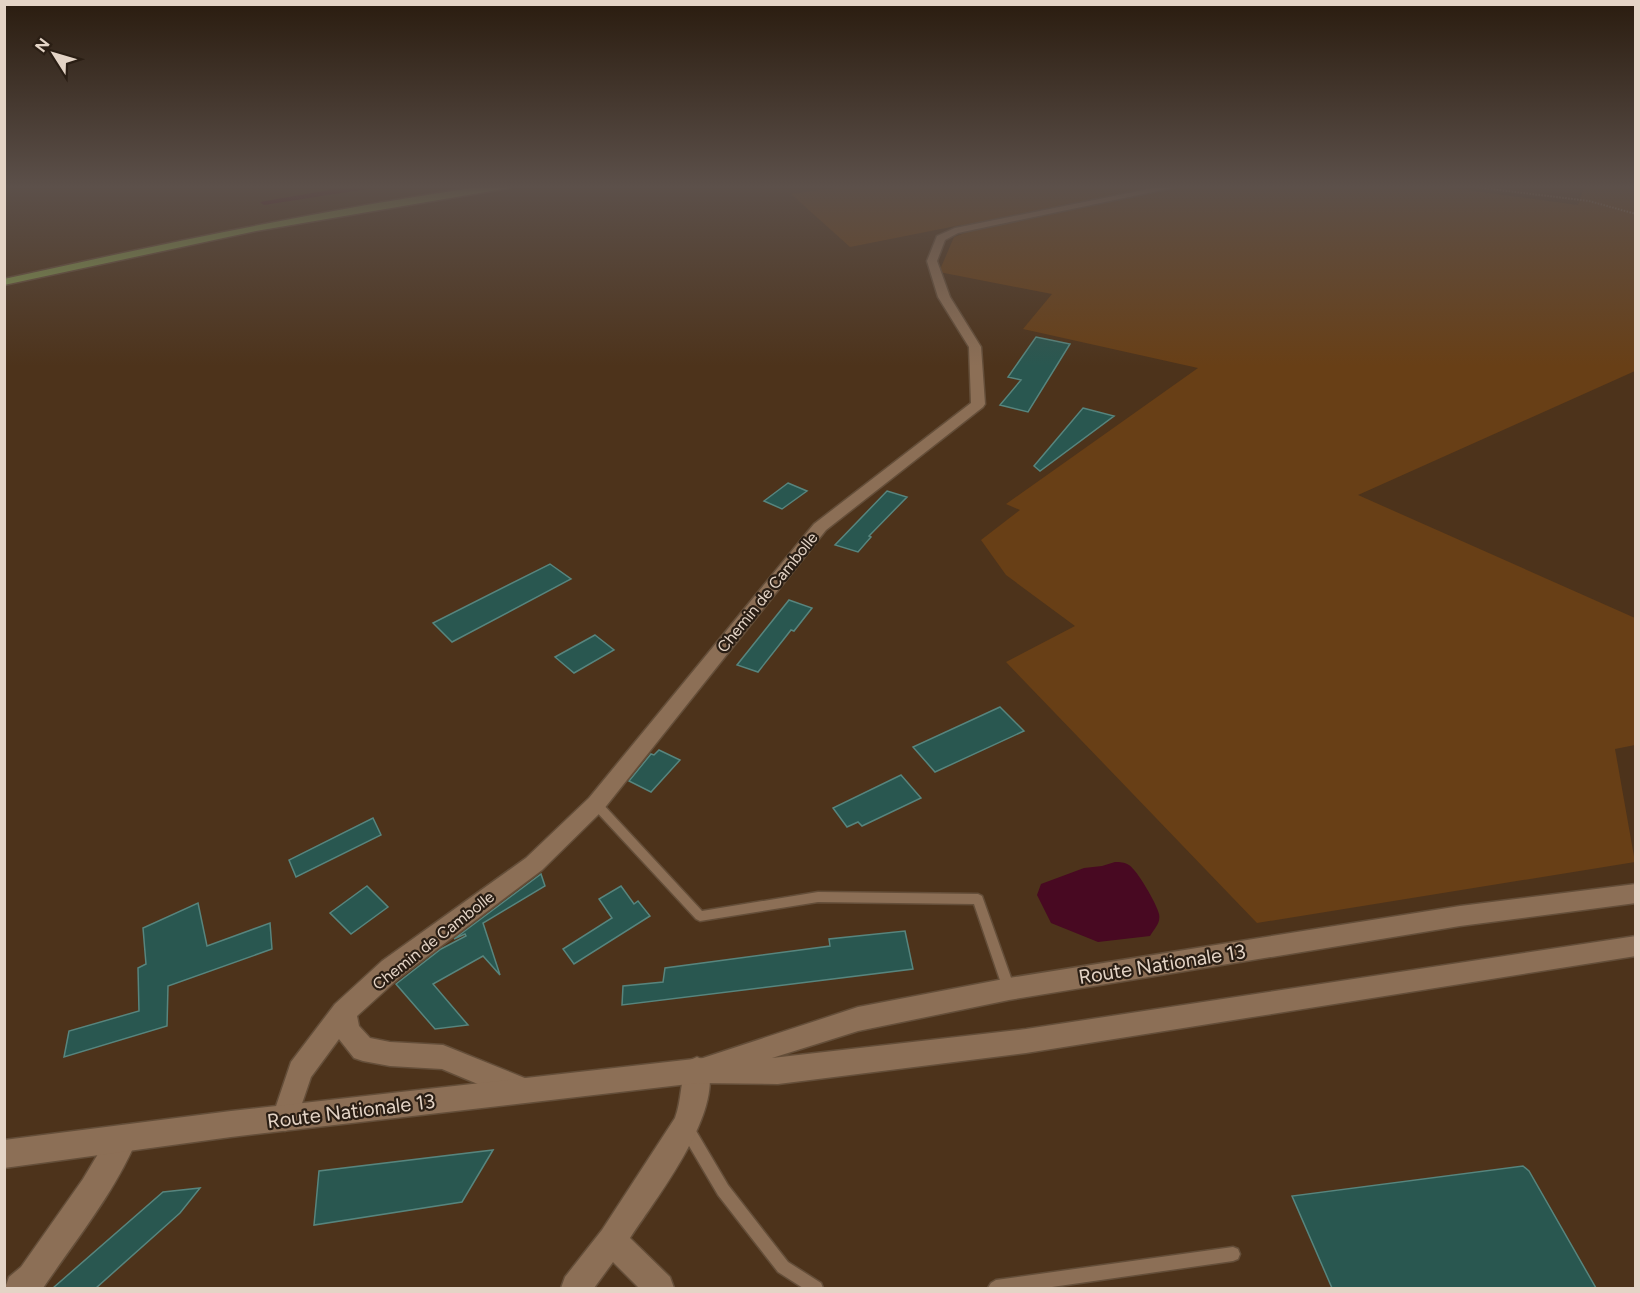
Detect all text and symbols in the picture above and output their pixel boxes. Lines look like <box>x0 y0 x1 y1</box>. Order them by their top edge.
north arrow <box>24 24 84 84</box>
text: N <box>31 35 54 56</box>
street label: Chemin de Cambolle <box>713 528 822 656</box>
street label: Chemin de Cambolle <box>369 887 498 994</box>
street label: Route Nationale 13 <box>1077 939 1247 989</box>
street label: Route Nationale 13 <box>266 1089 436 1133</box>

